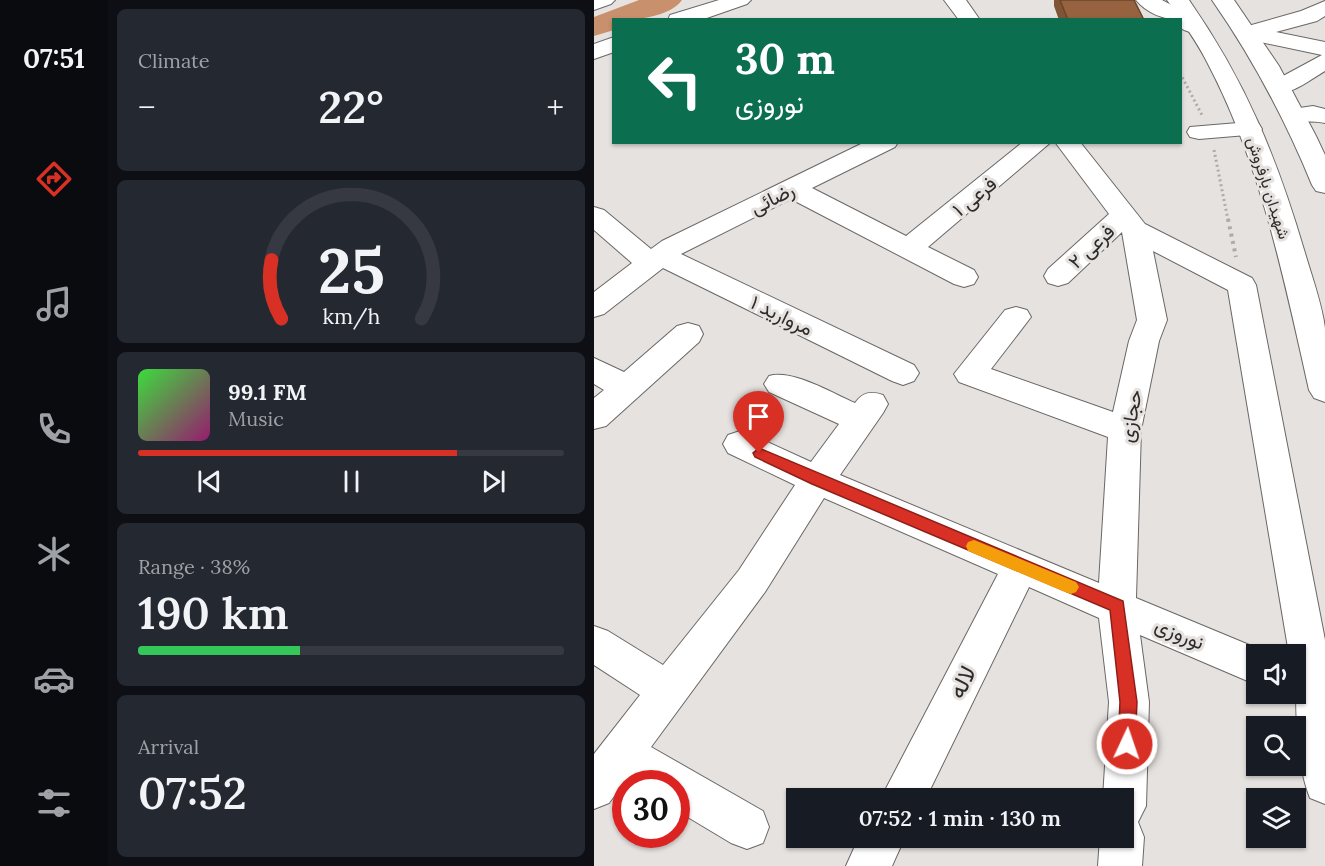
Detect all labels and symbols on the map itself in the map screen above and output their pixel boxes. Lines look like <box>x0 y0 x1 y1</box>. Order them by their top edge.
street label: شهیدان بارفروش <box>1242 134 1295 242</box>
street label: فرعی ۱ <box>947 171 1002 222</box>
street label: رضائی <box>746 177 799 220</box>
street label: فرعی ۲ <box>1063 218 1120 274</box>
street label: مروارید ۱ <box>746 289 817 342</box>
street label: حجازی <box>1113 388 1148 445</box>
pin <box>733 391 784 453</box>
street label: نوروزی <box>1151 612 1208 655</box>
street label: لاله <box>941 660 983 704</box>
position arrow <box>1095 712 1159 776</box>
speed limit sign: 30 <box>612 770 690 848</box>

